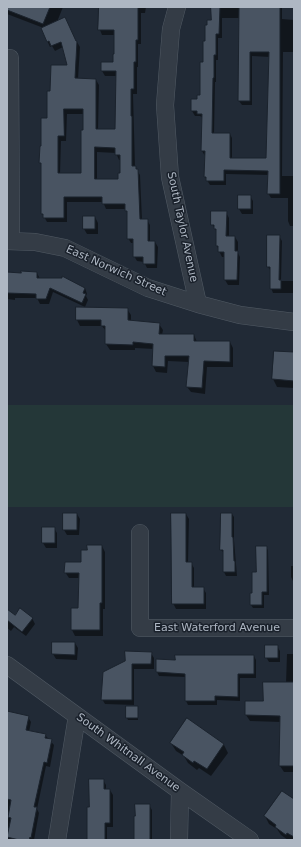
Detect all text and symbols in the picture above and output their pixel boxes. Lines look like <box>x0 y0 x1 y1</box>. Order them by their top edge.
street label: South Taylor Avenue <box>164 171 200 283</box>
street label: East Norwich Street <box>64 243 168 299</box>
street label: East Waterford Avenue <box>154 621 280 635</box>
street label: South Whitnall Avenue <box>74 711 182 795</box>

